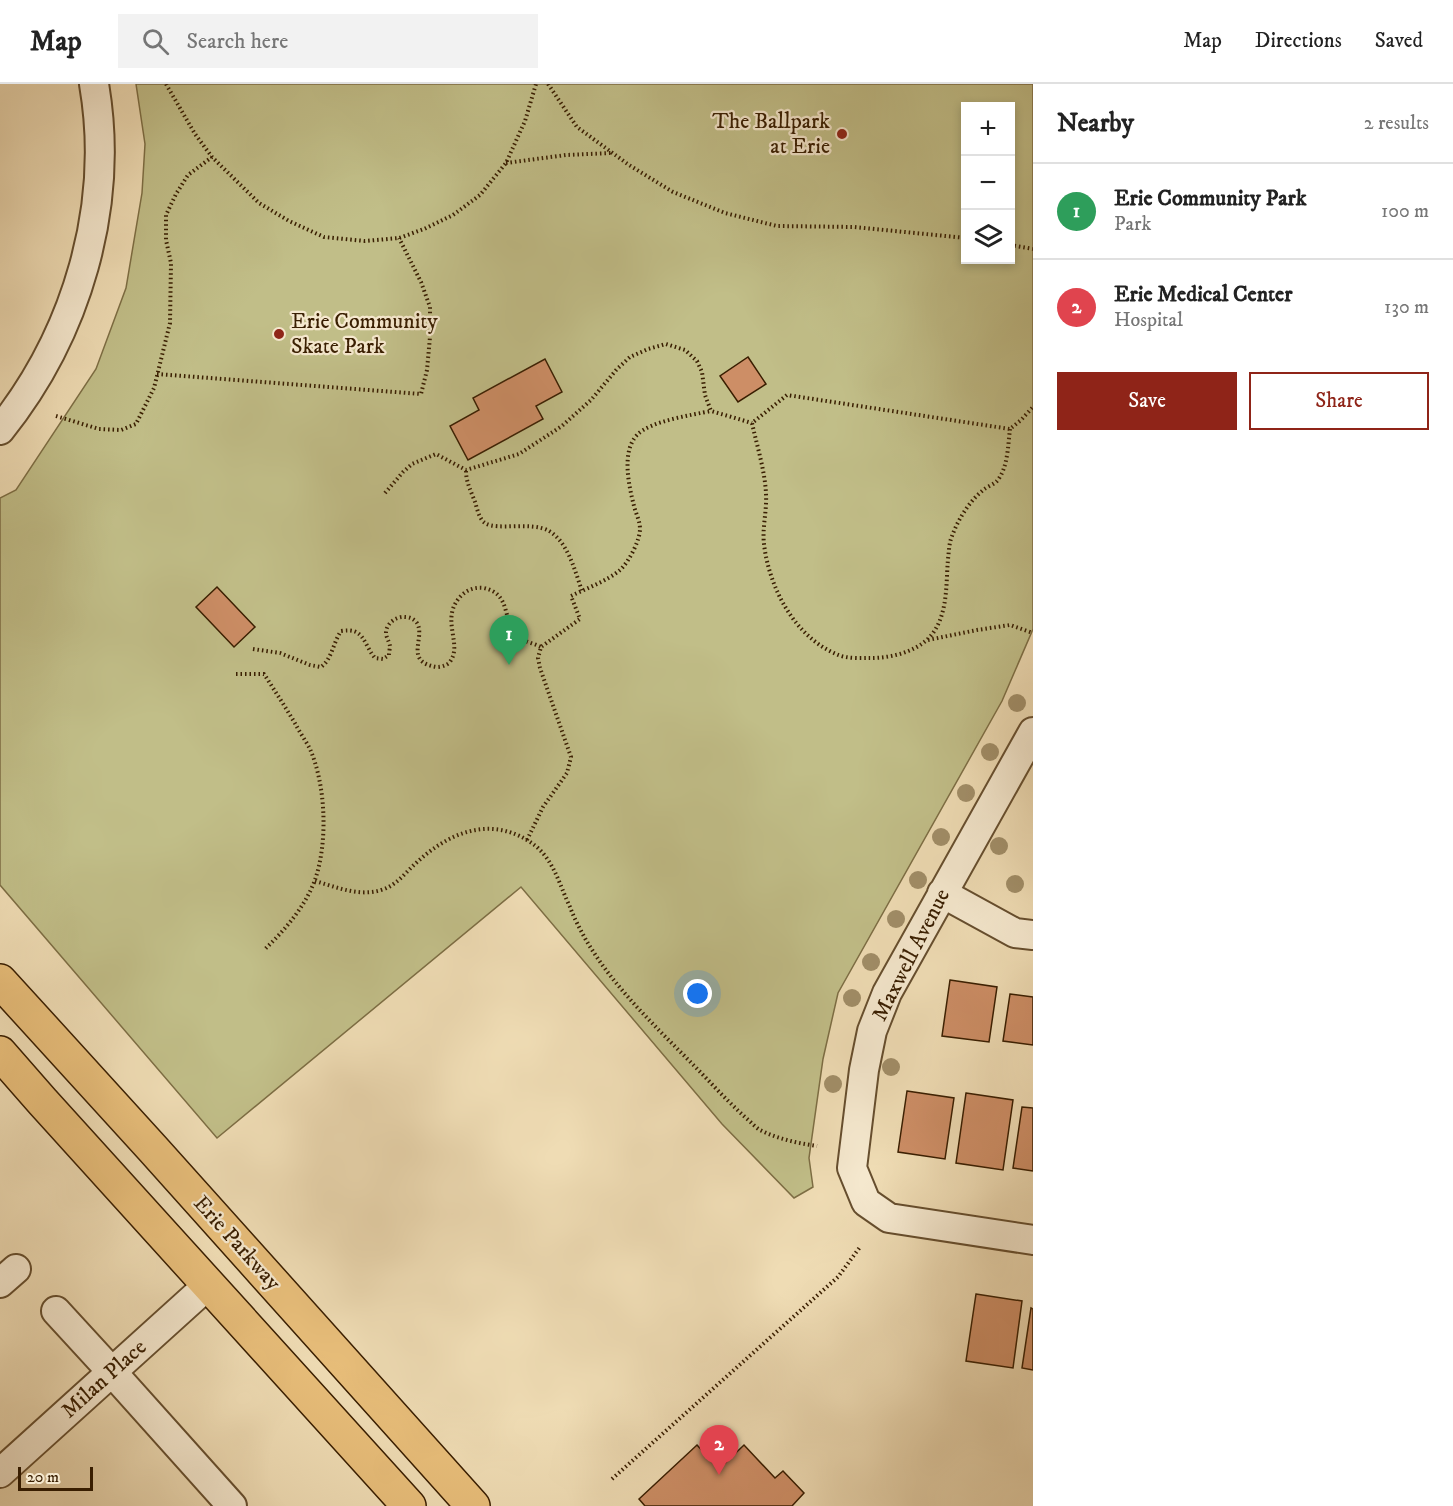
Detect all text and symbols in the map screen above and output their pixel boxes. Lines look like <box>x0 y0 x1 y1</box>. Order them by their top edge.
search box <box>118 14 538 68</box>
text: Map <box>30 24 82 59</box>
icon: search <box>139 25 172 58</box>
text: Search here <box>187 28 288 55</box>
text: Map <box>1183 28 1222 54</box>
text: Directions <box>1255 28 1342 54</box>
text: Saved <box>1375 28 1423 54</box>
map controls <box>961 102 1015 264</box>
button: + <box>961 102 1015 156</box>
text: Nearby <box>1057 107 1134 140</box>
place label: The Ballpark at Erie <box>712 108 830 160</box>
text: 2 results <box>1364 111 1429 136</box>
marker: The Ballpark at Erie <box>835 127 849 141</box>
button: − <box>961 156 1015 210</box>
text: Erie Community Park <box>1114 185 1307 212</box>
text: 1 <box>1073 199 1080 224</box>
text: 100 m <box>1381 199 1429 224</box>
button: layers <box>961 210 1015 264</box>
text: Park <box>1114 212 1151 237</box>
text: Erie Medical Center <box>1114 281 1292 308</box>
text: 2 <box>1072 295 1081 320</box>
text: 130 m <box>1384 295 1429 320</box>
place label: Erie Community Skate Park <box>291 308 438 360</box>
text: Hospital <box>1114 308 1183 333</box>
marker: Erie Community Skate Park <box>272 327 286 341</box>
button: Save <box>1057 372 1237 430</box>
button: Share <box>1249 372 1429 430</box>
pin: 1 <box>490 616 528 665</box>
street label: Maxwell Avenue <box>866 884 956 1026</box>
your location <box>683 979 712 1008</box>
street label: Erie Parkway <box>187 1190 287 1296</box>
street label: Milan Place <box>56 1334 152 1424</box>
pin: 2 <box>700 1426 738 1475</box>
scale bar <box>18 1464 93 1492</box>
text: 20 m <box>27 1467 59 1487</box>

